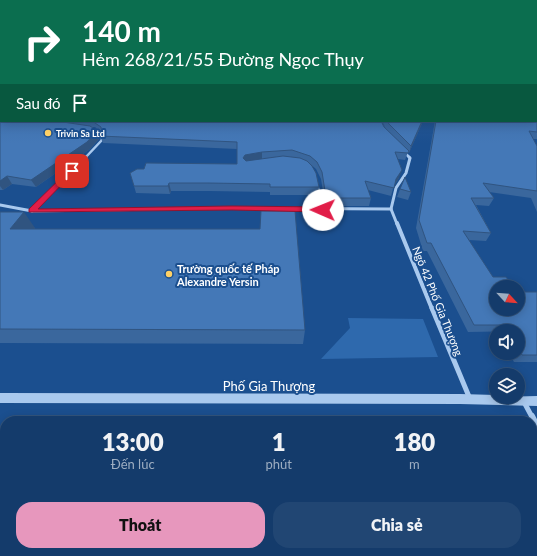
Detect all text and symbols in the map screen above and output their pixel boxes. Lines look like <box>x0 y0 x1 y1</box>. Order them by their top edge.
text: 140 m <box>82 14 161 48</box>
icon: right <box>16 16 68 68</box>
text: Hẻm 268/21/55 Đường Ngọc Thụy <box>82 48 364 70</box>
icon: arrive <box>69 92 91 114</box>
text: Sau đó <box>16 94 61 112</box>
marker: Trivin Sa Ltd <box>43 128 53 138</box>
place label: Trivin Sa Ltd <box>56 128 105 139</box>
pin <box>55 154 89 188</box>
icon: arrive <box>61 160 83 182</box>
position arrow <box>302 189 344 231</box>
street label: Ngõ 42 Phố Gia Thượng <box>410 244 466 358</box>
place label: Trường quốc tế Pháp Alexandre Yersin <box>176 262 279 288</box>
marker: Trường quốc tế Pháp Alexandre Yersin <box>164 269 174 279</box>
north arrow <box>489 280 525 316</box>
map controls <box>489 280 525 404</box>
button: sound <box>489 324 525 360</box>
button: layers <box>489 368 525 404</box>
street label: Phố Gia Thượng <box>223 378 316 394</box>
text: 13:00 <box>102 427 164 456</box>
text: 1 <box>272 427 286 456</box>
text: 180 <box>394 427 435 456</box>
text: Đến lúc <box>111 456 155 472</box>
text: phút <box>265 456 292 472</box>
text: m <box>409 456 420 472</box>
button: Thoát <box>16 502 265 548</box>
button: Chia sẻ <box>273 502 521 548</box>

